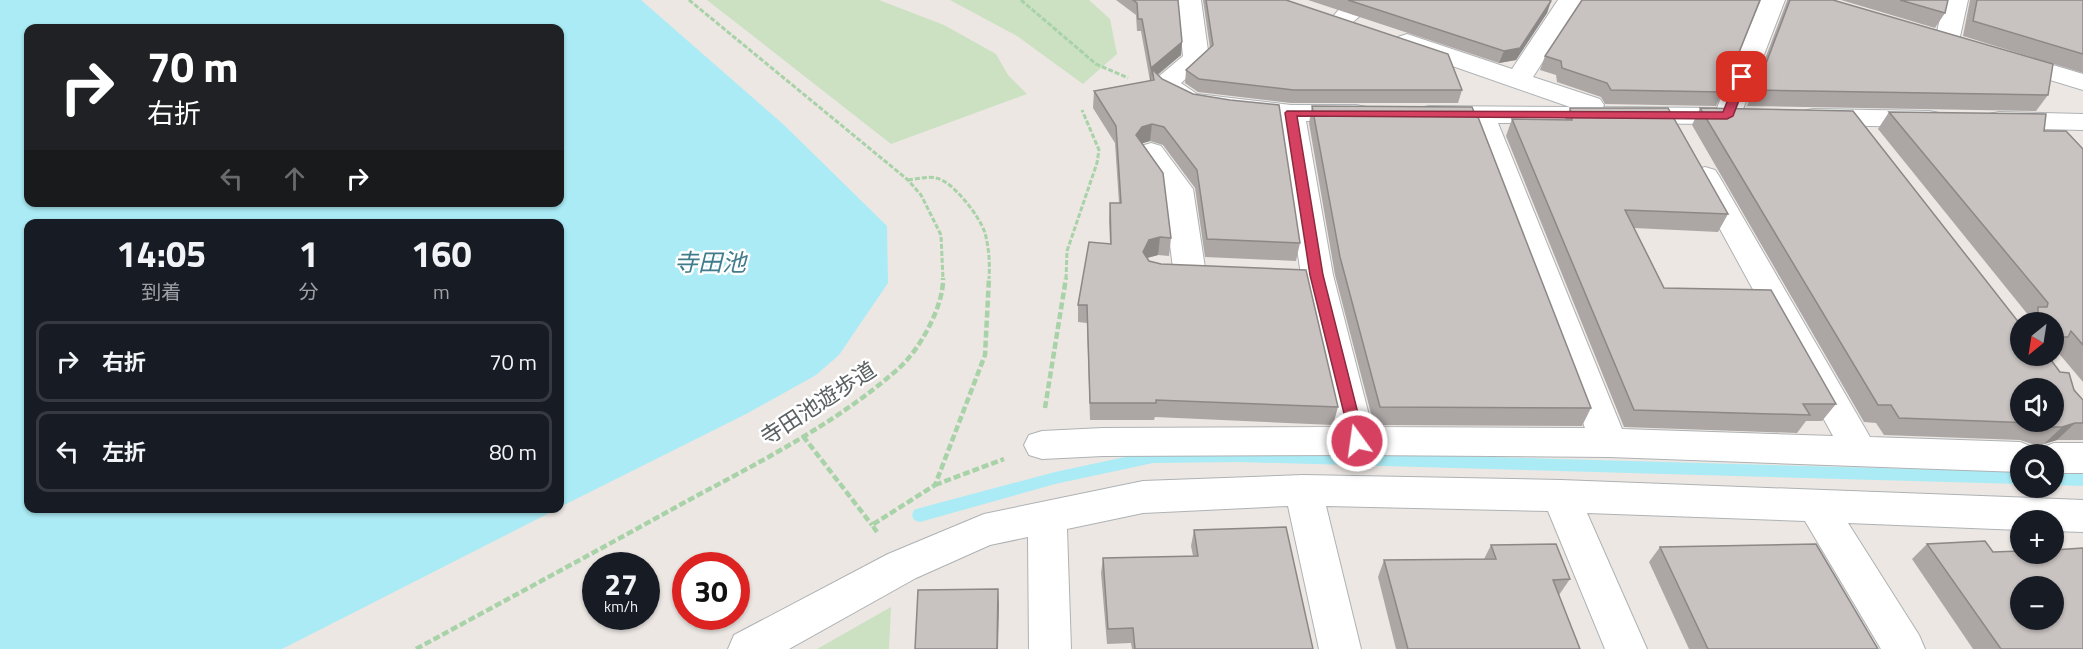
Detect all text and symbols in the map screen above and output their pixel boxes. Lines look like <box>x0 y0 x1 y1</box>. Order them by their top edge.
text: 70 m <box>147 34 239 98</box>
icon: right <box>48 48 126 126</box>
pin <box>1716 51 1767 102</box>
icon: arrive <box>1725 60 1758 93</box>
text: 右折 <box>147 92 201 133</box>
icon: left <box>215 162 248 195</box>
icon: ahead <box>278 162 311 195</box>
icon: right <box>341 162 374 195</box>
text: 14:05 <box>116 226 206 281</box>
text: 1 <box>299 226 319 281</box>
text: 160 <box>411 226 472 281</box>
water label: 寺田池 <box>674 244 748 280</box>
text: 到着 <box>141 276 181 307</box>
text: 分 <box>299 276 319 307</box>
text: m <box>433 276 450 307</box>
north arrow <box>2010 312 2064 366</box>
map controls <box>2010 312 2064 630</box>
icon: right <box>51 345 84 378</box>
text: 右折 <box>102 345 146 379</box>
text: 70 m <box>489 345 537 379</box>
street label: 寺田池遊歩道 <box>753 353 883 453</box>
button: sound <box>2010 378 2064 432</box>
position arrow <box>1325 409 1389 473</box>
icon: left <box>51 435 84 468</box>
text: 左折 <box>102 435 146 469</box>
text: 80 m <box>489 435 537 469</box>
button: search <box>2010 444 2064 498</box>
button: + <box>2010 510 2064 564</box>
speed limit sign: 30 <box>672 552 750 630</box>
text: 27 <box>604 561 638 607</box>
button: − <box>2010 576 2064 630</box>
text: km/h <box>604 595 638 618</box>

